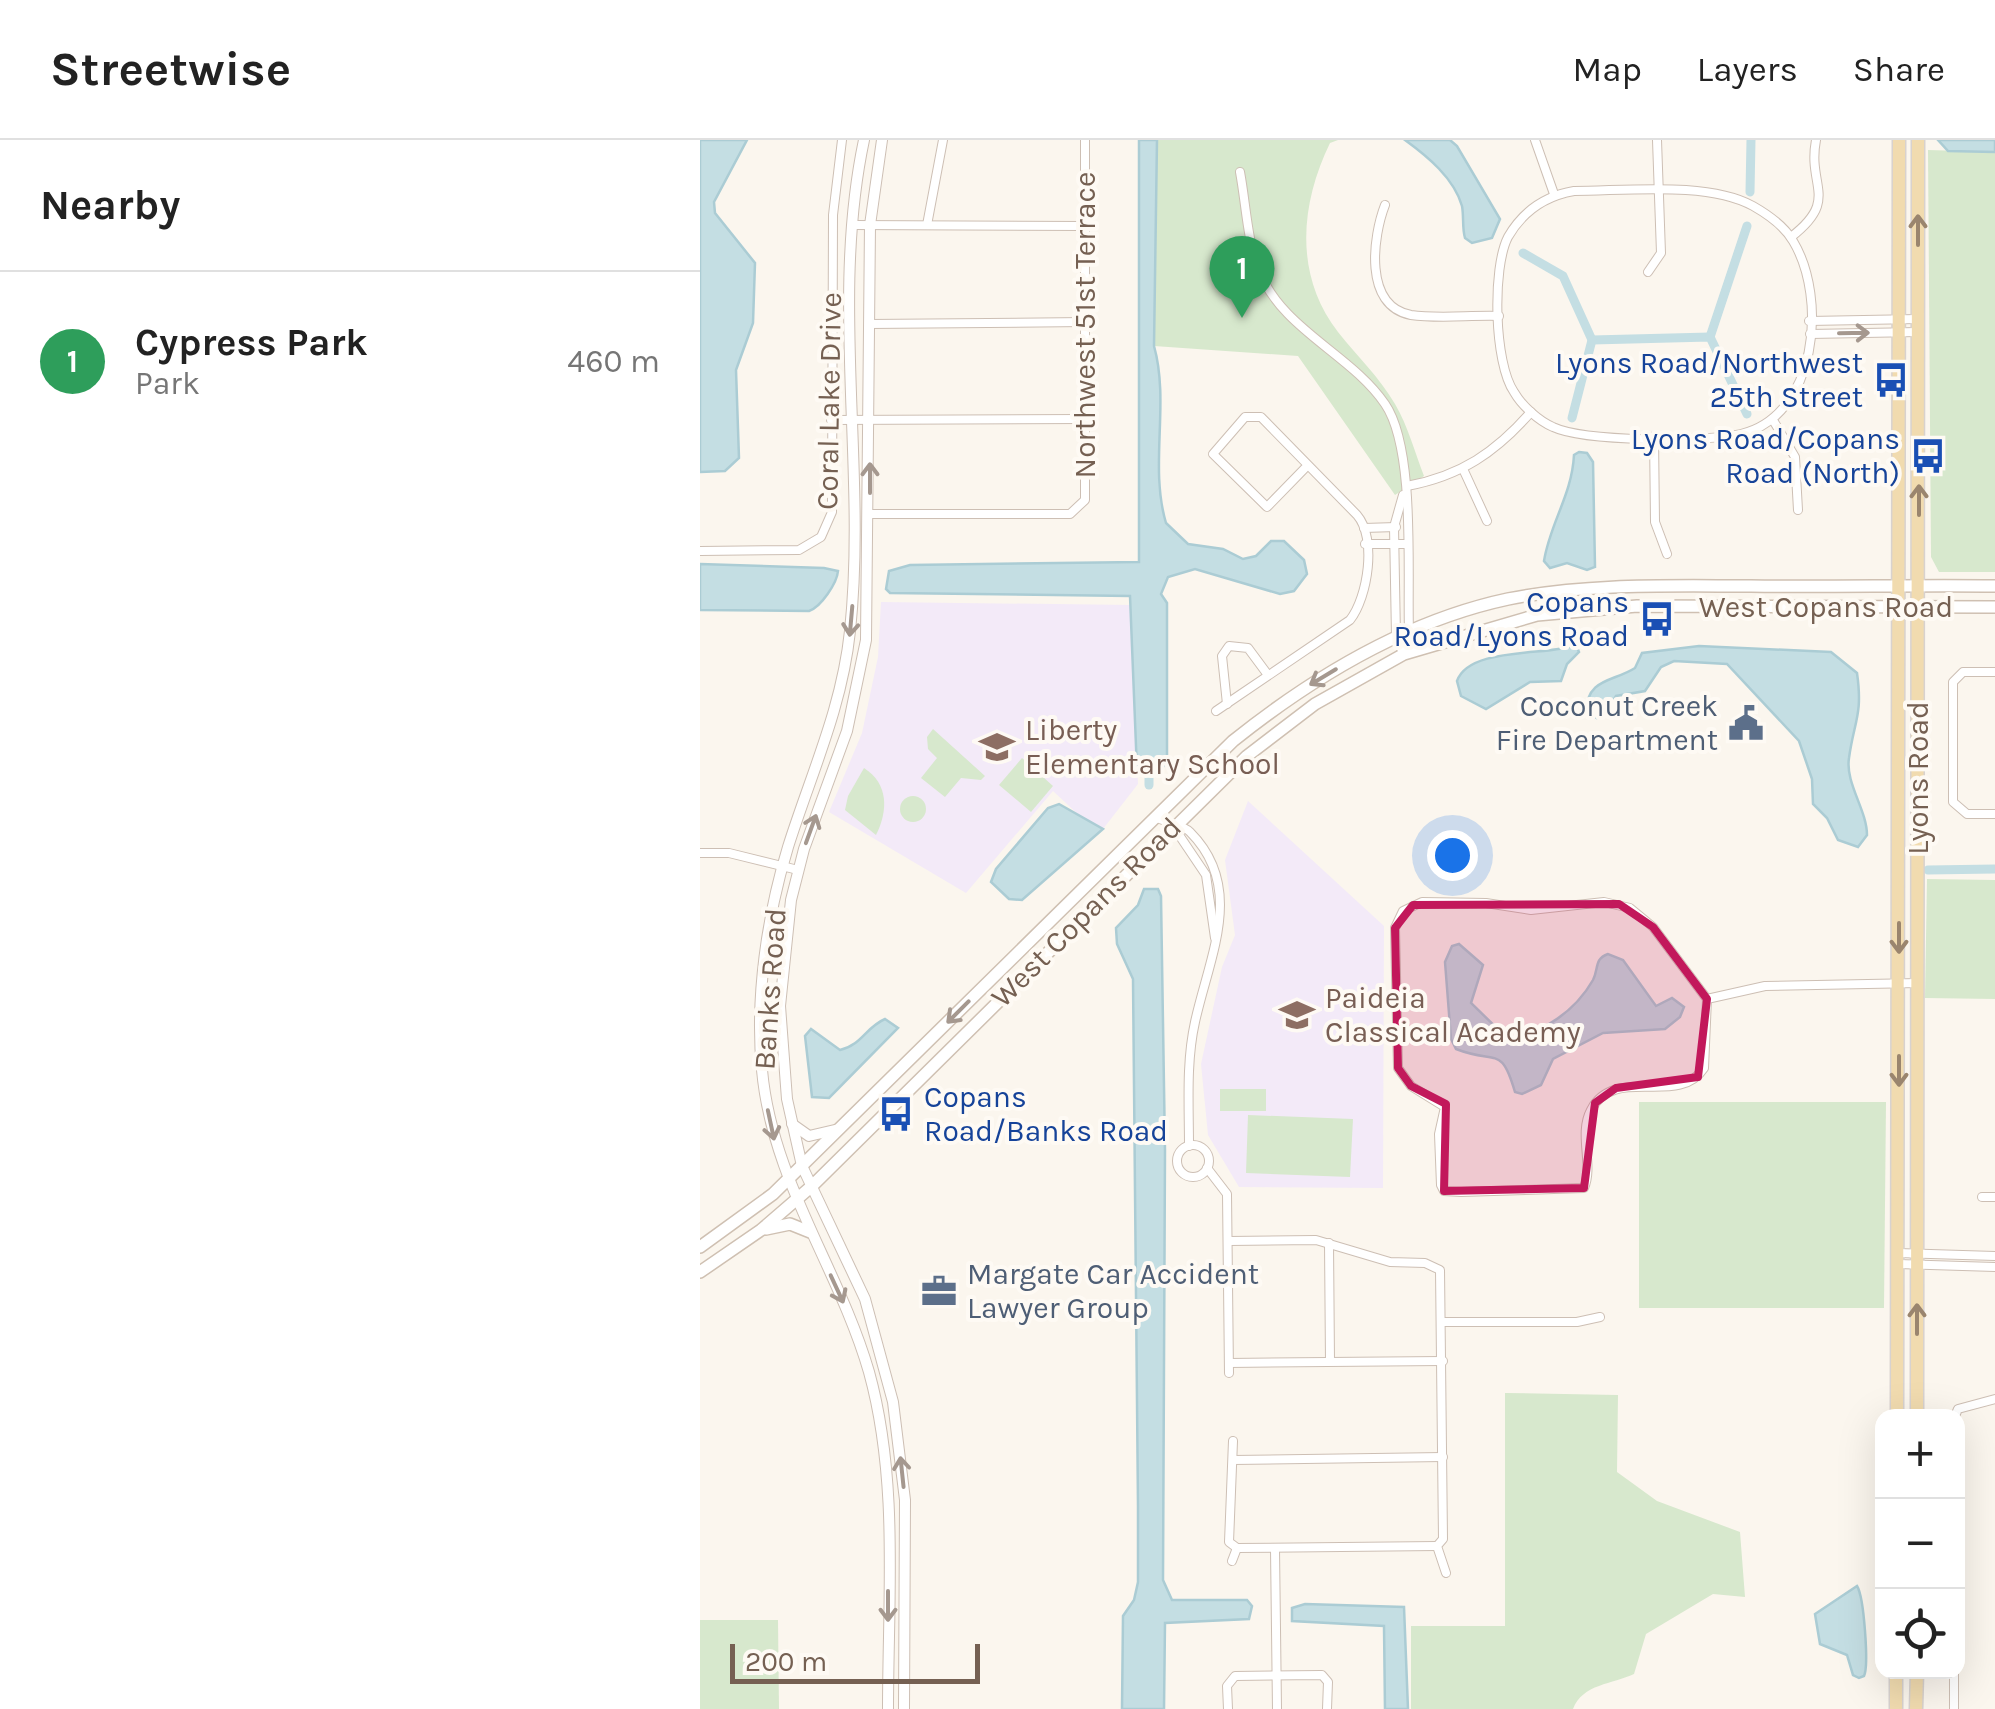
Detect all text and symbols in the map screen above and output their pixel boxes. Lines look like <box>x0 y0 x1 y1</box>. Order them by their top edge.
text: Streetwise <box>50 41 291 97</box>
text: Map <box>1572 49 1642 90</box>
text: Layers <box>1697 49 1798 90</box>
text: Share <box>1853 49 1945 90</box>
street label: Northwest 51st Terrace <box>1067 172 1103 478</box>
text: Nearby <box>40 180 180 230</box>
one-way arrow <box>1908 214 1928 246</box>
pin: 1 <box>1210 236 1274 318</box>
street label: Coral Lake Drive <box>809 292 849 510</box>
text: Cypress Park <box>135 320 368 365</box>
one-way arrow <box>1838 324 1870 342</box>
text: 1 <box>67 343 78 380</box>
text: 460 m <box>567 343 660 380</box>
place label: Lyons Road/Northwest 25th Street <box>1555 345 1863 415</box>
bus stop icon: Lyons Road/Northwest 25th Street <box>1872 361 1910 399</box>
text: Park <box>135 365 200 402</box>
place label: Lyons Road/Copans Road (North) <box>1631 421 1900 491</box>
bus stop icon: Lyons Road/Copans Road (North) <box>1909 437 1947 475</box>
one-way arrow <box>860 462 880 494</box>
one-way arrow <box>1910 484 1928 516</box>
place label: Copans Road/Lyons Road <box>1393 584 1629 654</box>
street label: West Copans Road <box>1699 589 1953 625</box>
bus stop icon: Copans Road/Lyons Road <box>1638 600 1676 638</box>
one-way arrow <box>841 605 860 637</box>
one-way arrow <box>1309 667 1338 687</box>
place label: Coconut Creek Fire Department <box>1496 688 1718 758</box>
street label: Lyons Road <box>1900 701 1936 855</box>
public building icon: Coconut Creek Fire Department <box>1727 704 1765 742</box>
place label: Liberty Elementary School <box>1025 712 1280 782</box>
school or university icon: Liberty Elementary School <box>978 728 1016 766</box>
street label: West Copans Road <box>983 809 1189 1015</box>
one-way arrow <box>803 815 821 846</box>
your location <box>1427 830 1478 881</box>
street label: Banks Road <box>746 907 794 1071</box>
one-way arrow <box>1890 922 1908 954</box>
place label: Paideia Classical Academy <box>1325 980 1581 1050</box>
school or university icon: Paideia Classical Academy <box>1278 996 1316 1034</box>
one-way arrow <box>946 999 970 1023</box>
one-way arrow <box>1890 1054 1908 1086</box>
place label: Copans Road/Banks Road <box>924 1079 1168 1149</box>
bus stop icon: Copans Road/Banks Road <box>877 1095 915 1133</box>
one-way arrow <box>763 1109 782 1141</box>
place label: Margate Car Accident Lawyer Group <box>967 1256 1259 1326</box>
office icon: Margate Car Accident Lawyer Group <box>920 1272 958 1310</box>
one-way arrow <box>828 1273 847 1303</box>
one-way arrow <box>1908 1304 1926 1336</box>
map controls <box>1875 1409 1965 1679</box>
button: + <box>1875 1409 1965 1499</box>
one-way arrow <box>893 1456 912 1488</box>
button: − <box>1875 1499 1965 1589</box>
button: locate <box>1875 1589 1965 1679</box>
one-way arrow <box>878 1590 898 1622</box>
scale bar <box>730 1639 980 1684</box>
text: 200 m <box>745 1645 827 1678</box>

